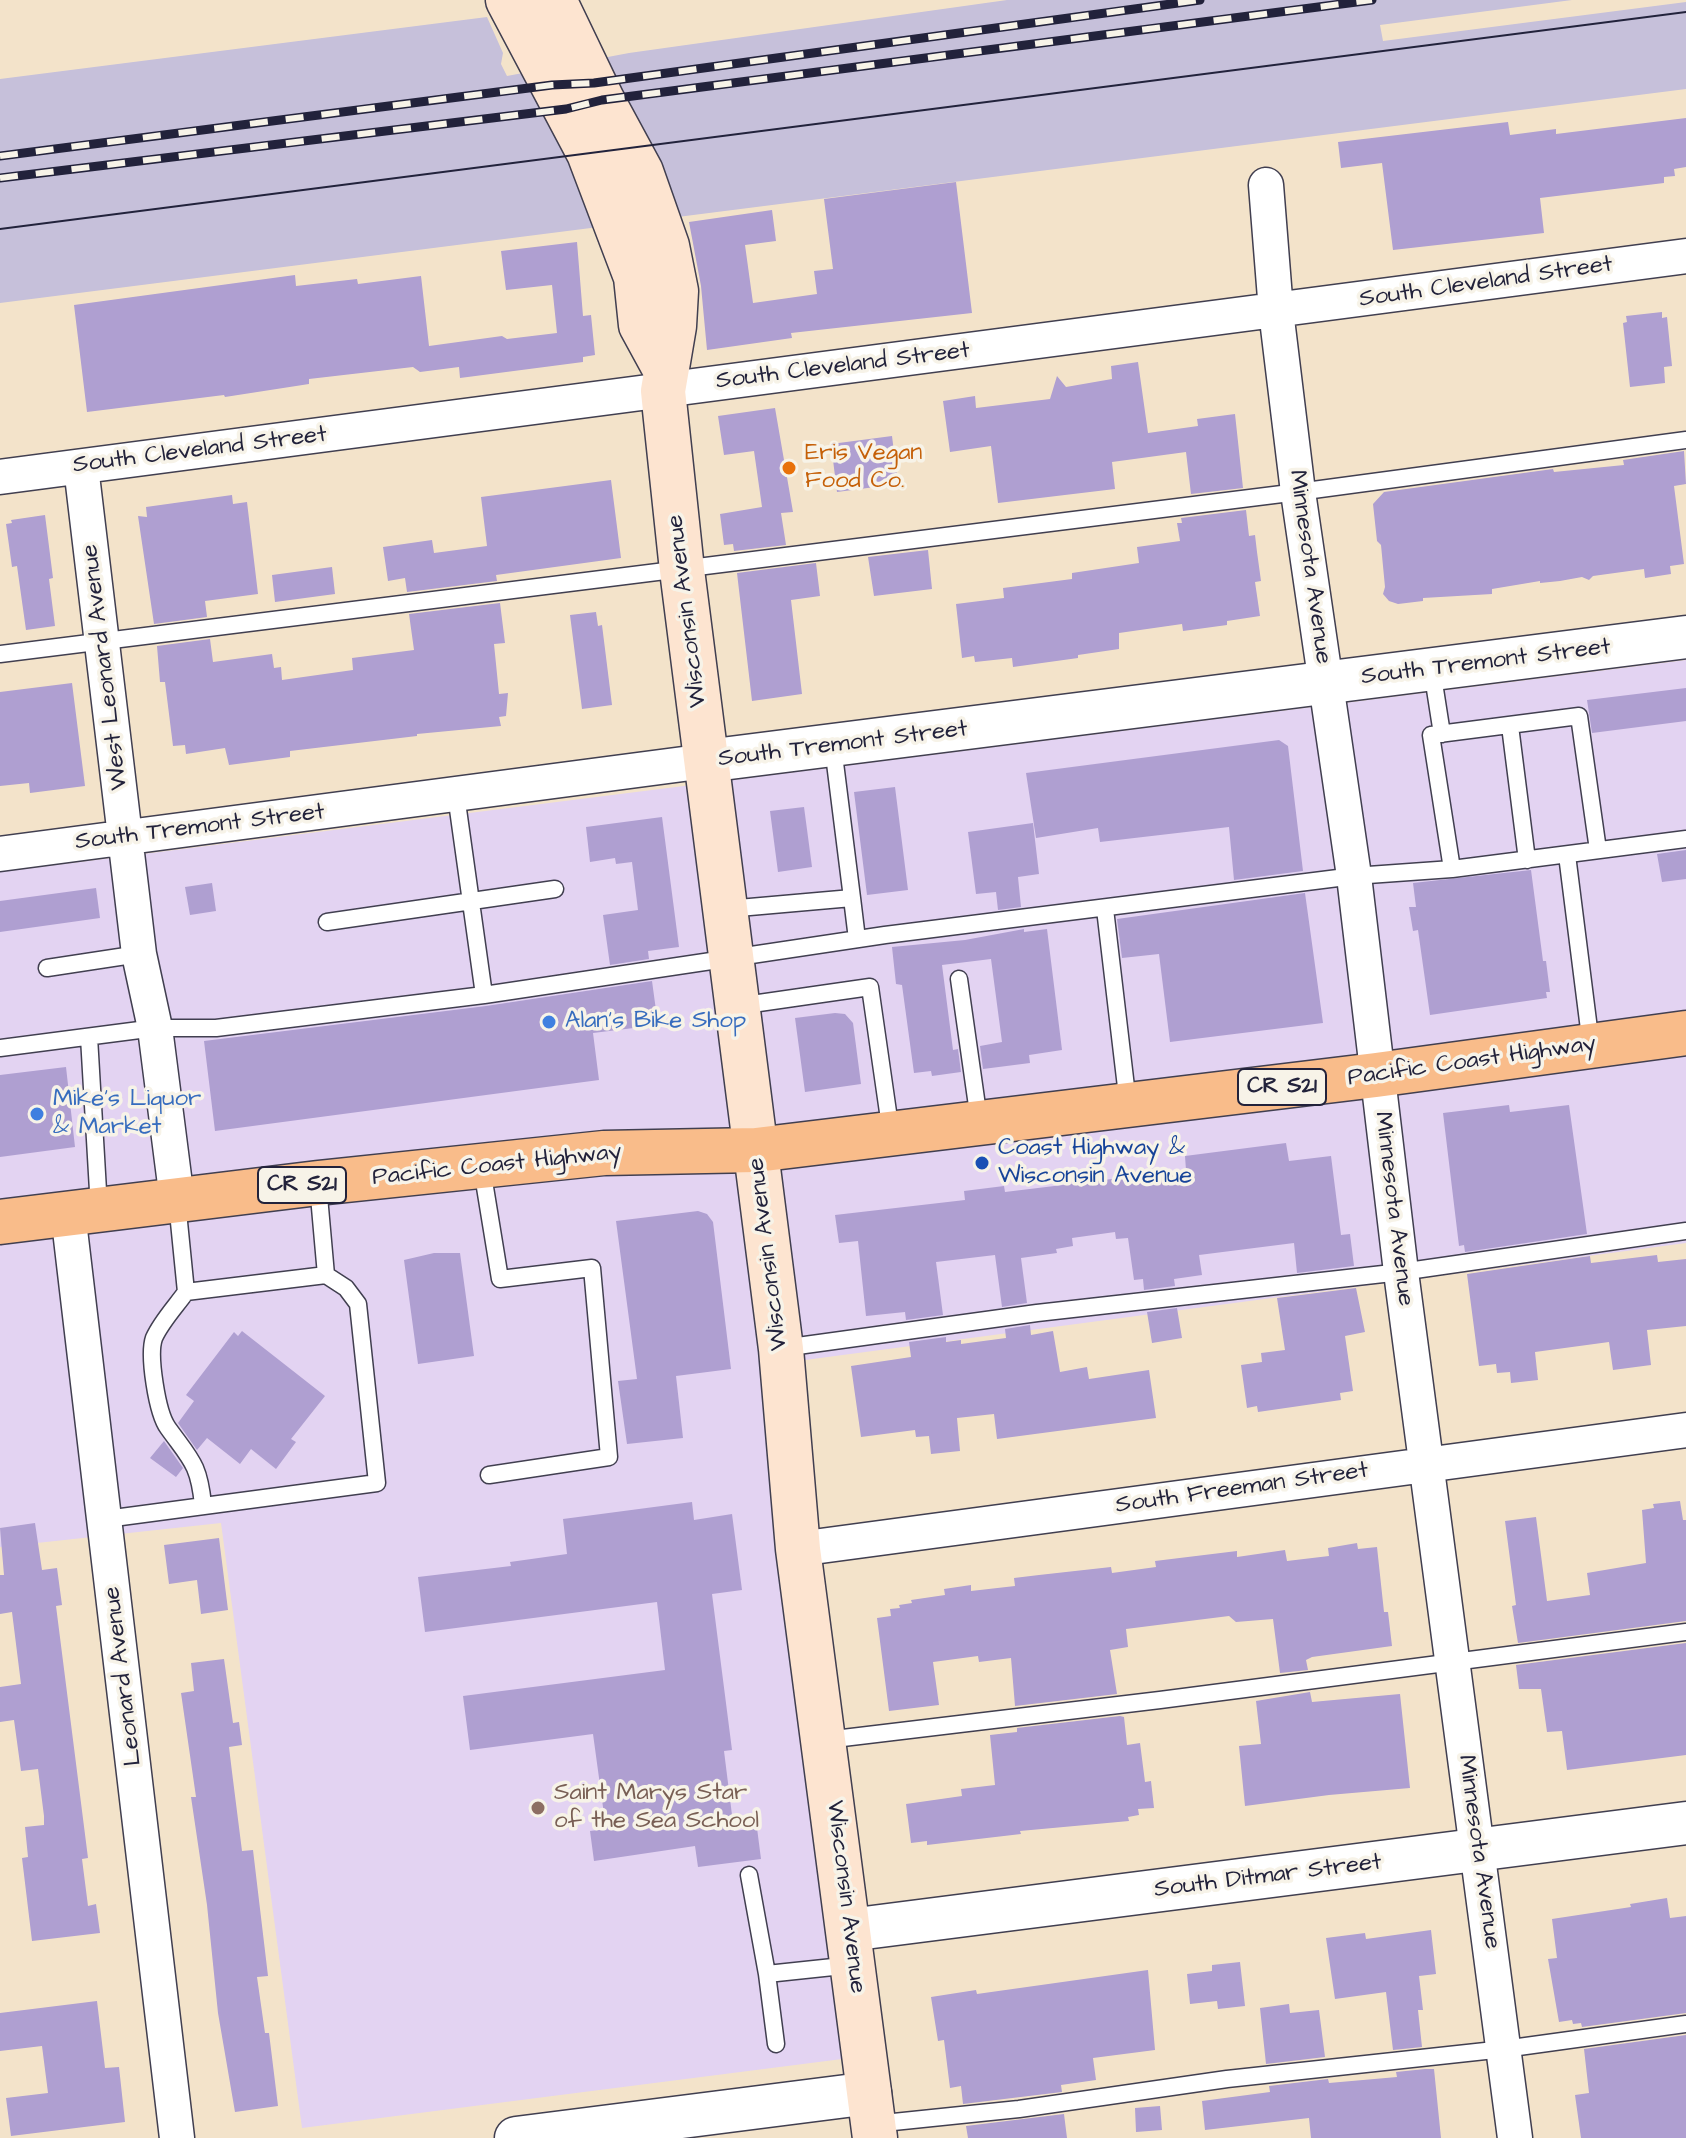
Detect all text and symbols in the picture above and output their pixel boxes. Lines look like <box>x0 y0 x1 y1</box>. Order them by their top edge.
street label: South Cleveland Street <box>1358 251 1614 315</box>
street label: South Cleveland Street <box>714 337 972 397</box>
street label: South Cleveland Street <box>71 421 329 481</box>
place label: Eris Vegan Food Co. <box>805 440 922 496</box>
marker: Eris Vegan Food Co. <box>780 459 798 477</box>
street label: Minnesota Avenue <box>1281 468 1337 666</box>
street label: Wisconsin Avenue <box>662 513 714 709</box>
street label: West Leonard Avenue <box>77 542 135 792</box>
street label: South Tremont Street <box>1360 633 1612 693</box>
street label: South Tremont Street <box>717 715 969 775</box>
street label: South Tremont Street <box>74 798 326 858</box>
place label: Alan's Bike Shop <box>565 1008 746 1036</box>
marker: Alan's Bike Shop <box>540 1013 558 1031</box>
street label: Pacific Coast Highway <box>1346 1030 1598 1094</box>
road number: CR S21 <box>1238 1069 1326 1105</box>
place label: Mike's Liquor & Market <box>53 1086 201 1142</box>
marker: Mike's Liquor & Market <box>28 1105 46 1123</box>
street label: Minnesota Avenue <box>1367 1110 1419 1308</box>
place label: Coast Highway & Wisconsin Avenue <box>998 1135 1192 1191</box>
street label: Pacific Coast Highway <box>371 1139 623 1193</box>
marker: Coast Highway & Wisconsin Avenue <box>973 1154 991 1172</box>
street label: Wisconsin Avenue <box>743 1156 795 1352</box>
road number: CR S21 <box>258 1167 346 1203</box>
street label: South Freeman Street <box>1114 1457 1370 1521</box>
street label: Leonard Avenue <box>99 1585 149 1767</box>
street label: Minnesota Avenue <box>1450 1753 1506 1951</box>
place label: Saint Marys Star of the Sea School <box>554 1780 759 1836</box>
marker: Saint Marys Star of the Sea School <box>529 1799 547 1817</box>
street label: Wisconsin Avenue <box>819 1799 871 1995</box>
street label: South Ditmar Street <box>1153 1849 1383 1905</box>

